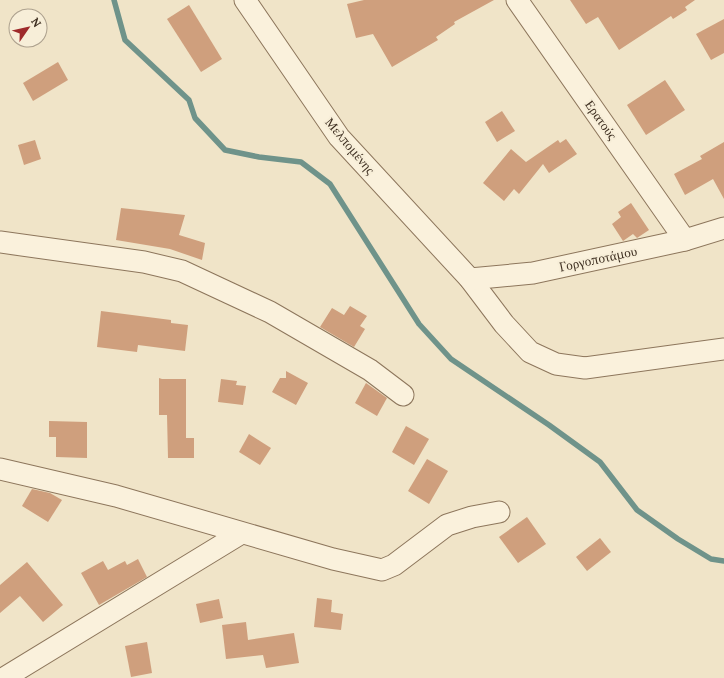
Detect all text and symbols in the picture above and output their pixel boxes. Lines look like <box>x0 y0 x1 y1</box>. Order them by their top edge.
north arrow <box>8 8 48 48</box>
text: N <box>28 15 45 30</box>
street label: Ερατούς <box>581 97 621 144</box>
street label: Μελπομένης <box>321 114 379 178</box>
street label: Γοργοποτάμου <box>557 242 639 276</box>

